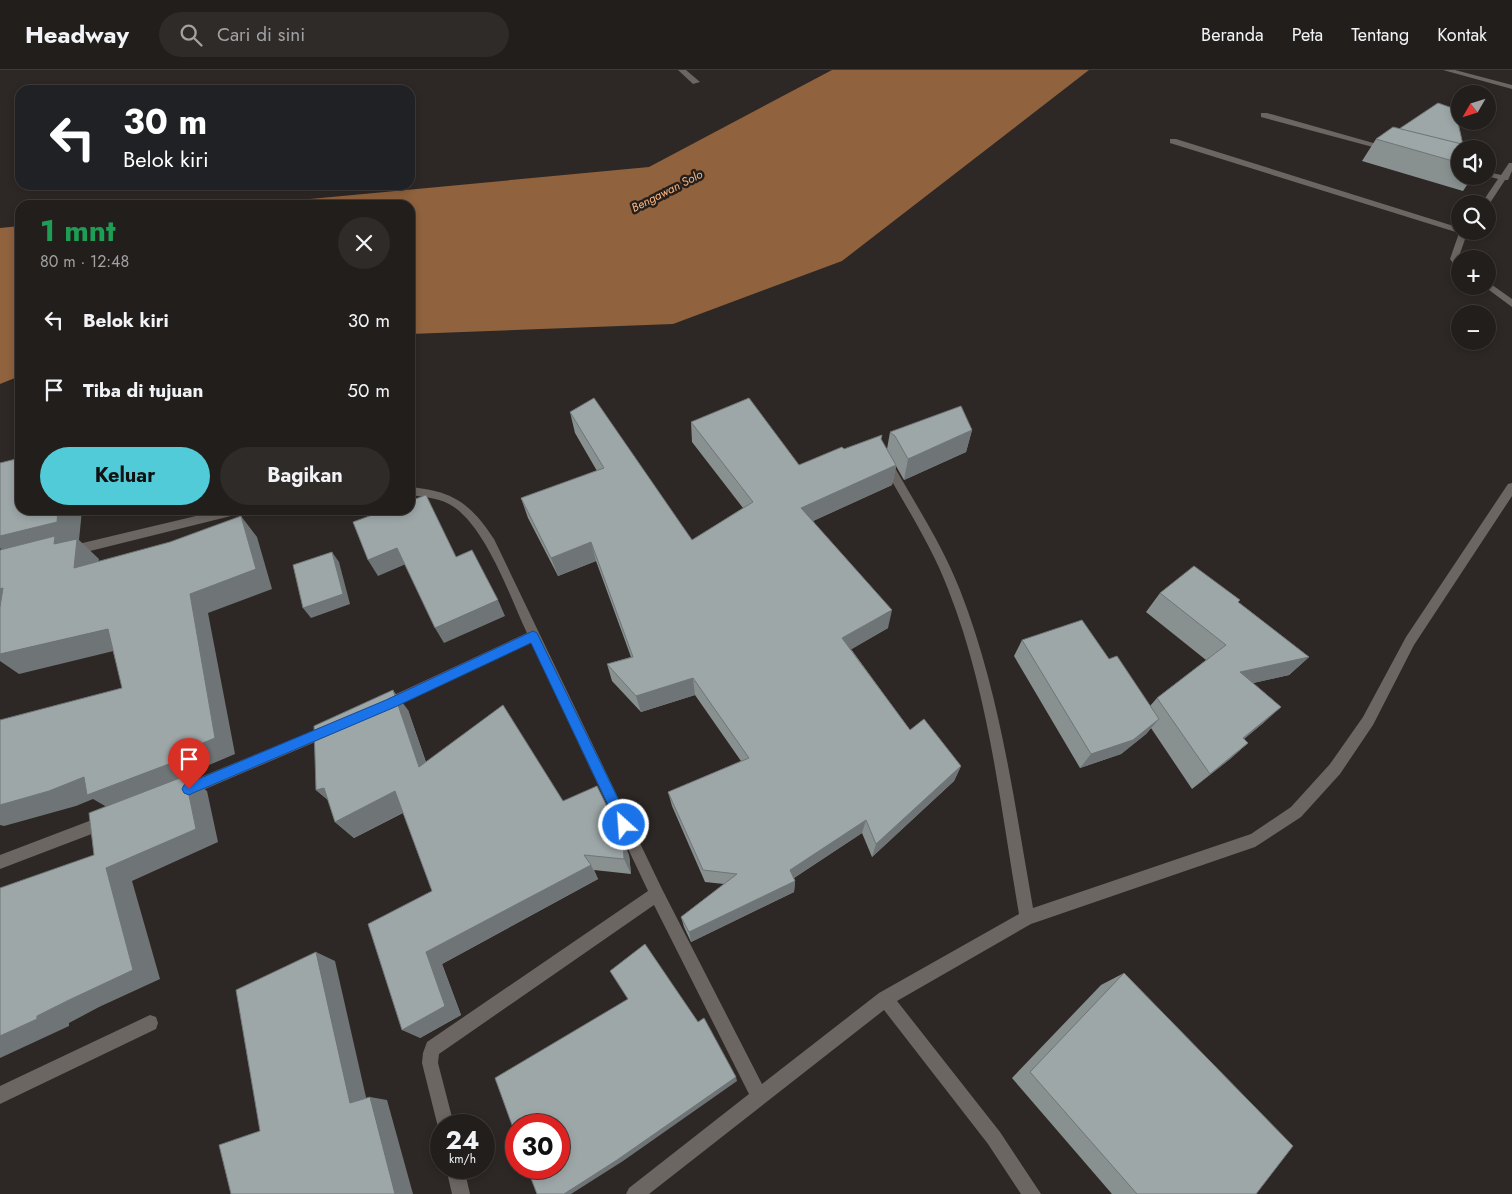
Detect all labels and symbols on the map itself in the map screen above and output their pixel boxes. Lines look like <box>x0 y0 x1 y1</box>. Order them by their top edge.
north arrow <box>1451 85 1496 130</box>
water label: Bengawan Solo <box>628 165 706 217</box>
pin <box>168 738 210 789</box>
position arrow <box>597 798 649 850</box>
speed limit sign: 30 <box>505 1114 570 1179</box>

